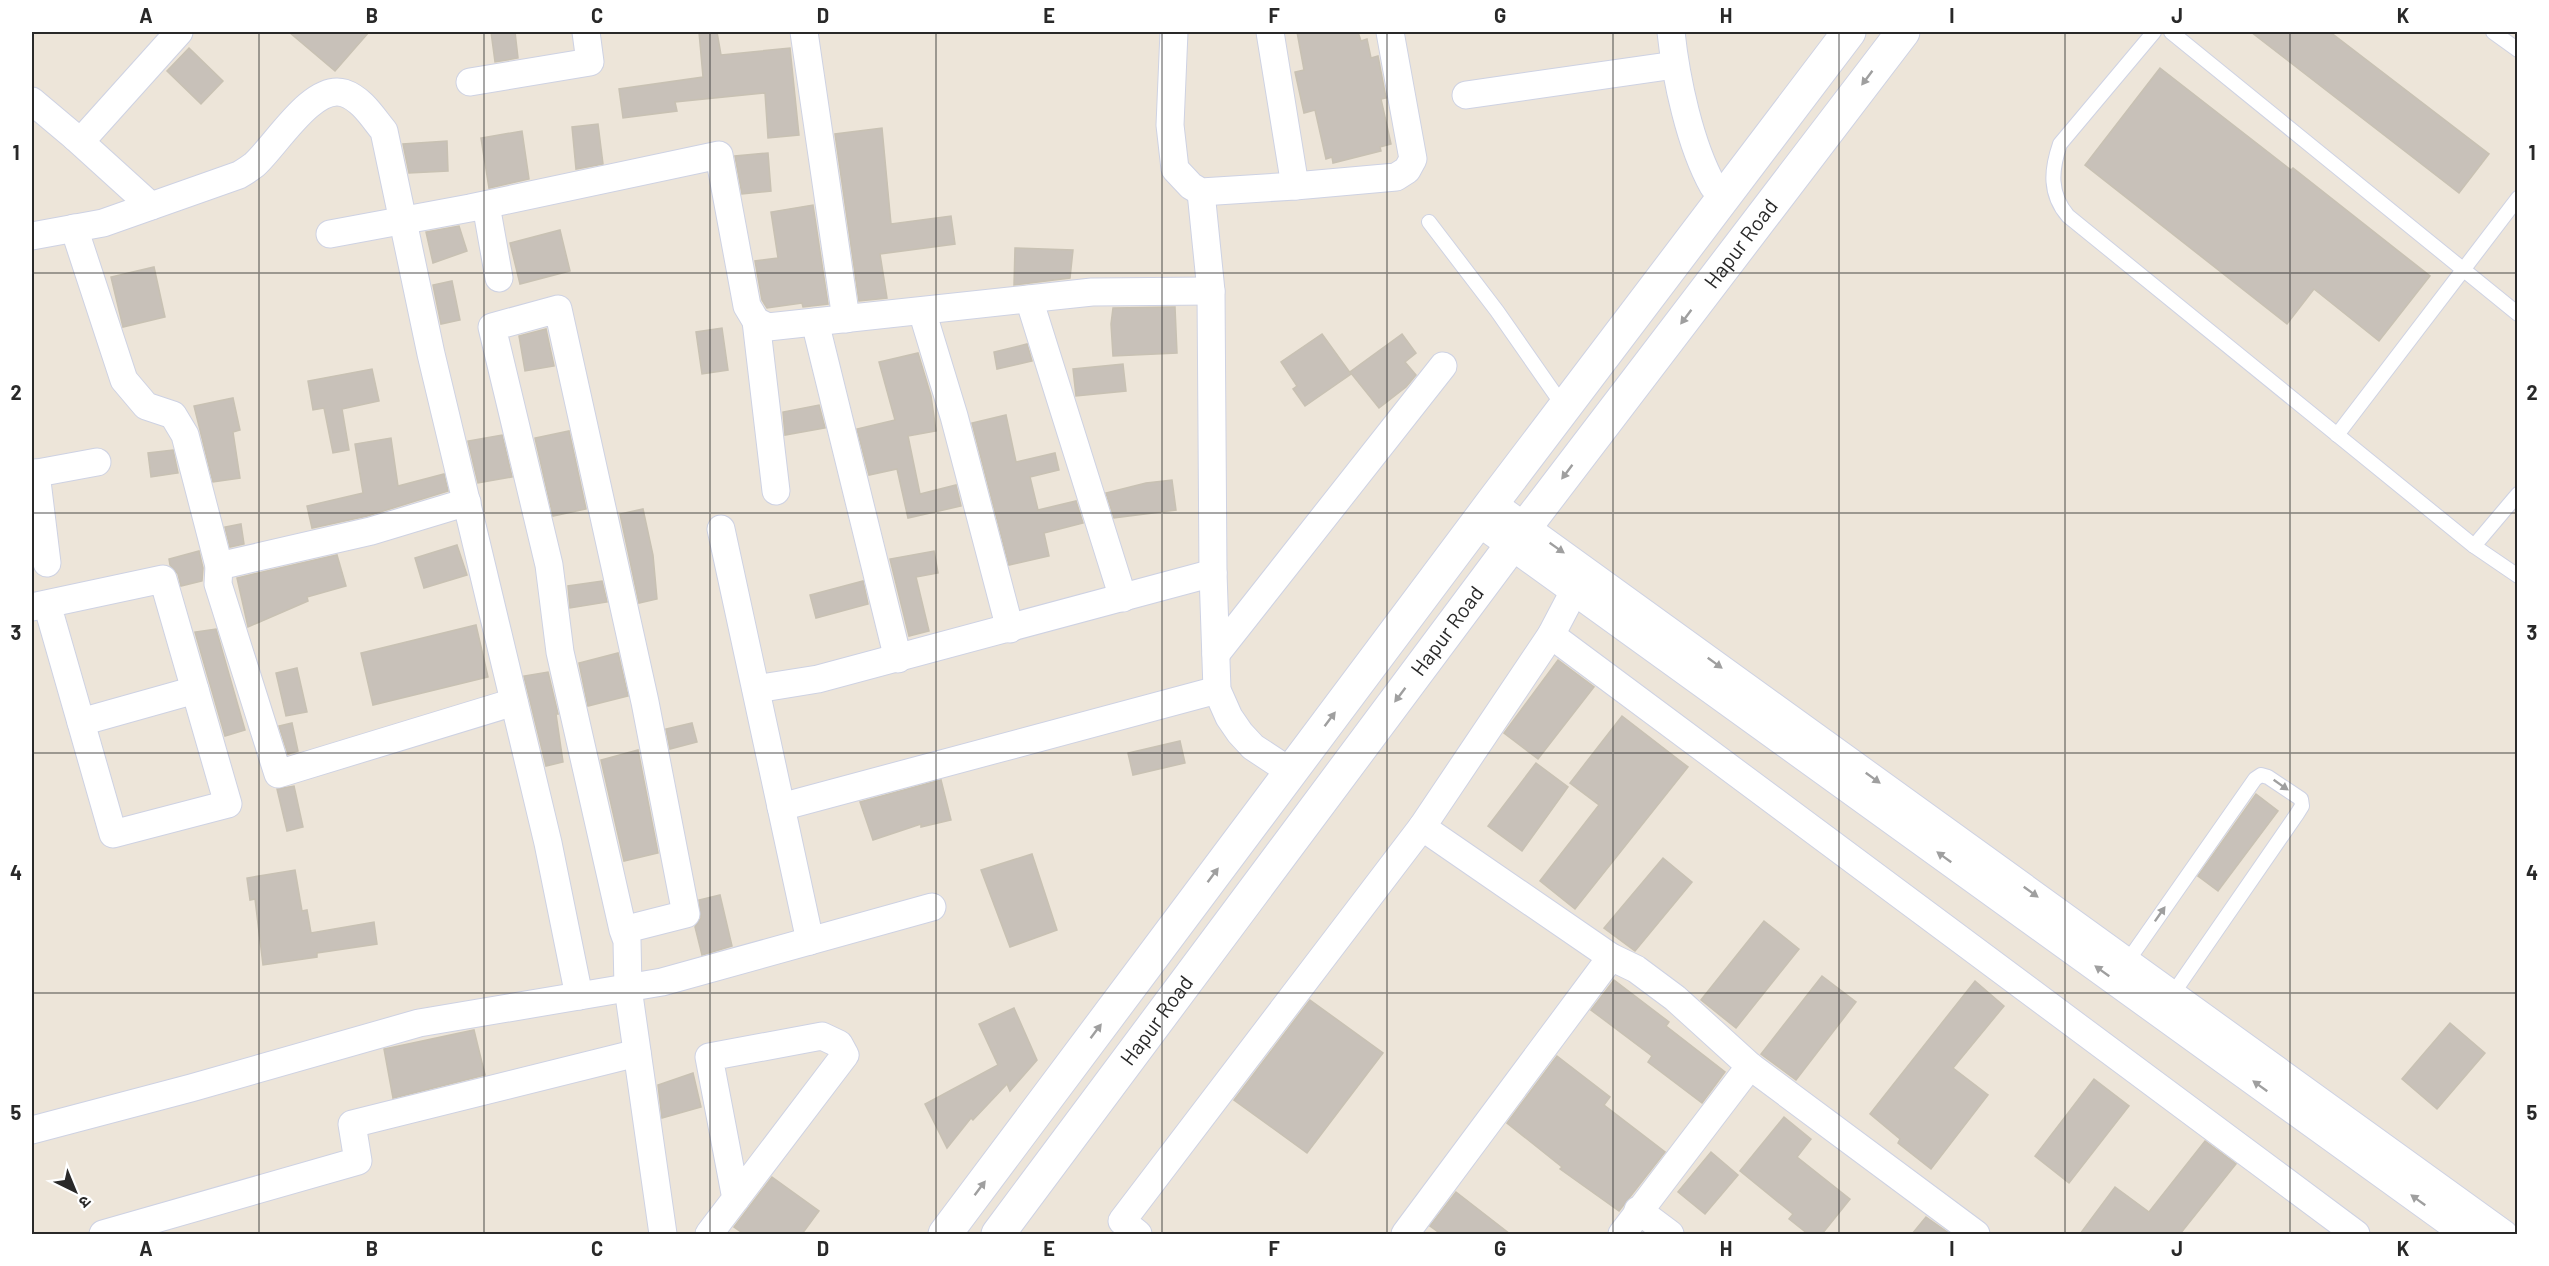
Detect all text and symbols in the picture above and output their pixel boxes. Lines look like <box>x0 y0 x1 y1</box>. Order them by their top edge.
text: A <box>139 3 153 27</box>
text: B <box>366 3 378 27</box>
text: C <box>591 3 603 27</box>
text: D <box>817 3 829 27</box>
text: E <box>1043 3 1055 27</box>
text: F <box>1268 3 1280 27</box>
text: G <box>1494 3 1506 27</box>
text: H <box>1720 3 1732 27</box>
text: I <box>1949 3 1955 27</box>
text: J <box>2171 3 2183 27</box>
text: K <box>2397 3 2410 27</box>
one-way arrow <box>1862 71 1874 86</box>
text: 1 <box>12 140 20 164</box>
text: 1 <box>2528 140 2536 164</box>
street label: Hapur Road <box>1698 193 1782 293</box>
one-way arrow <box>1679 309 1692 325</box>
text: 2 <box>10 380 22 404</box>
text: 2 <box>2526 380 2538 404</box>
one-way arrow <box>1562 464 1574 479</box>
one-way arrow <box>1550 542 1565 554</box>
street label: Hapur Road <box>1405 580 1488 680</box>
text: 3 <box>11 620 21 644</box>
text: 3 <box>2527 620 2537 644</box>
one-way arrow <box>1707 657 1723 669</box>
one-way arrow <box>1394 687 1406 702</box>
one-way arrow <box>1324 712 1336 727</box>
one-way arrow <box>1865 771 1880 783</box>
one-way arrow <box>2272 779 2288 791</box>
one-way arrow <box>1937 851 1952 863</box>
text: 4 <box>10 860 22 884</box>
text: 4 <box>2526 860 2538 884</box>
one-way arrow <box>1207 867 1219 883</box>
one-way arrow <box>2023 886 2038 898</box>
one-way arrow <box>2154 907 2166 923</box>
one-way arrow <box>2095 965 2111 977</box>
street label: Hapur Road <box>1114 970 1197 1070</box>
one-way arrow <box>1090 1023 1102 1039</box>
one-way arrow <box>2252 1080 2268 1092</box>
text: 5 <box>11 1100 22 1124</box>
text: 5 <box>2527 1100 2538 1124</box>
north arrow <box>45 1161 105 1221</box>
one-way arrow <box>974 1180 986 1196</box>
text: उ <box>75 1192 95 1213</box>
one-way arrow <box>2410 1194 2426 1206</box>
text: A <box>139 1236 153 1260</box>
text: B <box>366 1236 378 1260</box>
text: C <box>591 1236 603 1260</box>
text: D <box>817 1236 829 1260</box>
text: E <box>1043 1236 1055 1260</box>
text: F <box>1268 1236 1280 1260</box>
text: G <box>1494 1236 1506 1260</box>
text: H <box>1720 1236 1732 1260</box>
text: I <box>1949 1236 1955 1260</box>
text: J <box>2171 1236 2183 1260</box>
text: K <box>2397 1236 2410 1260</box>

